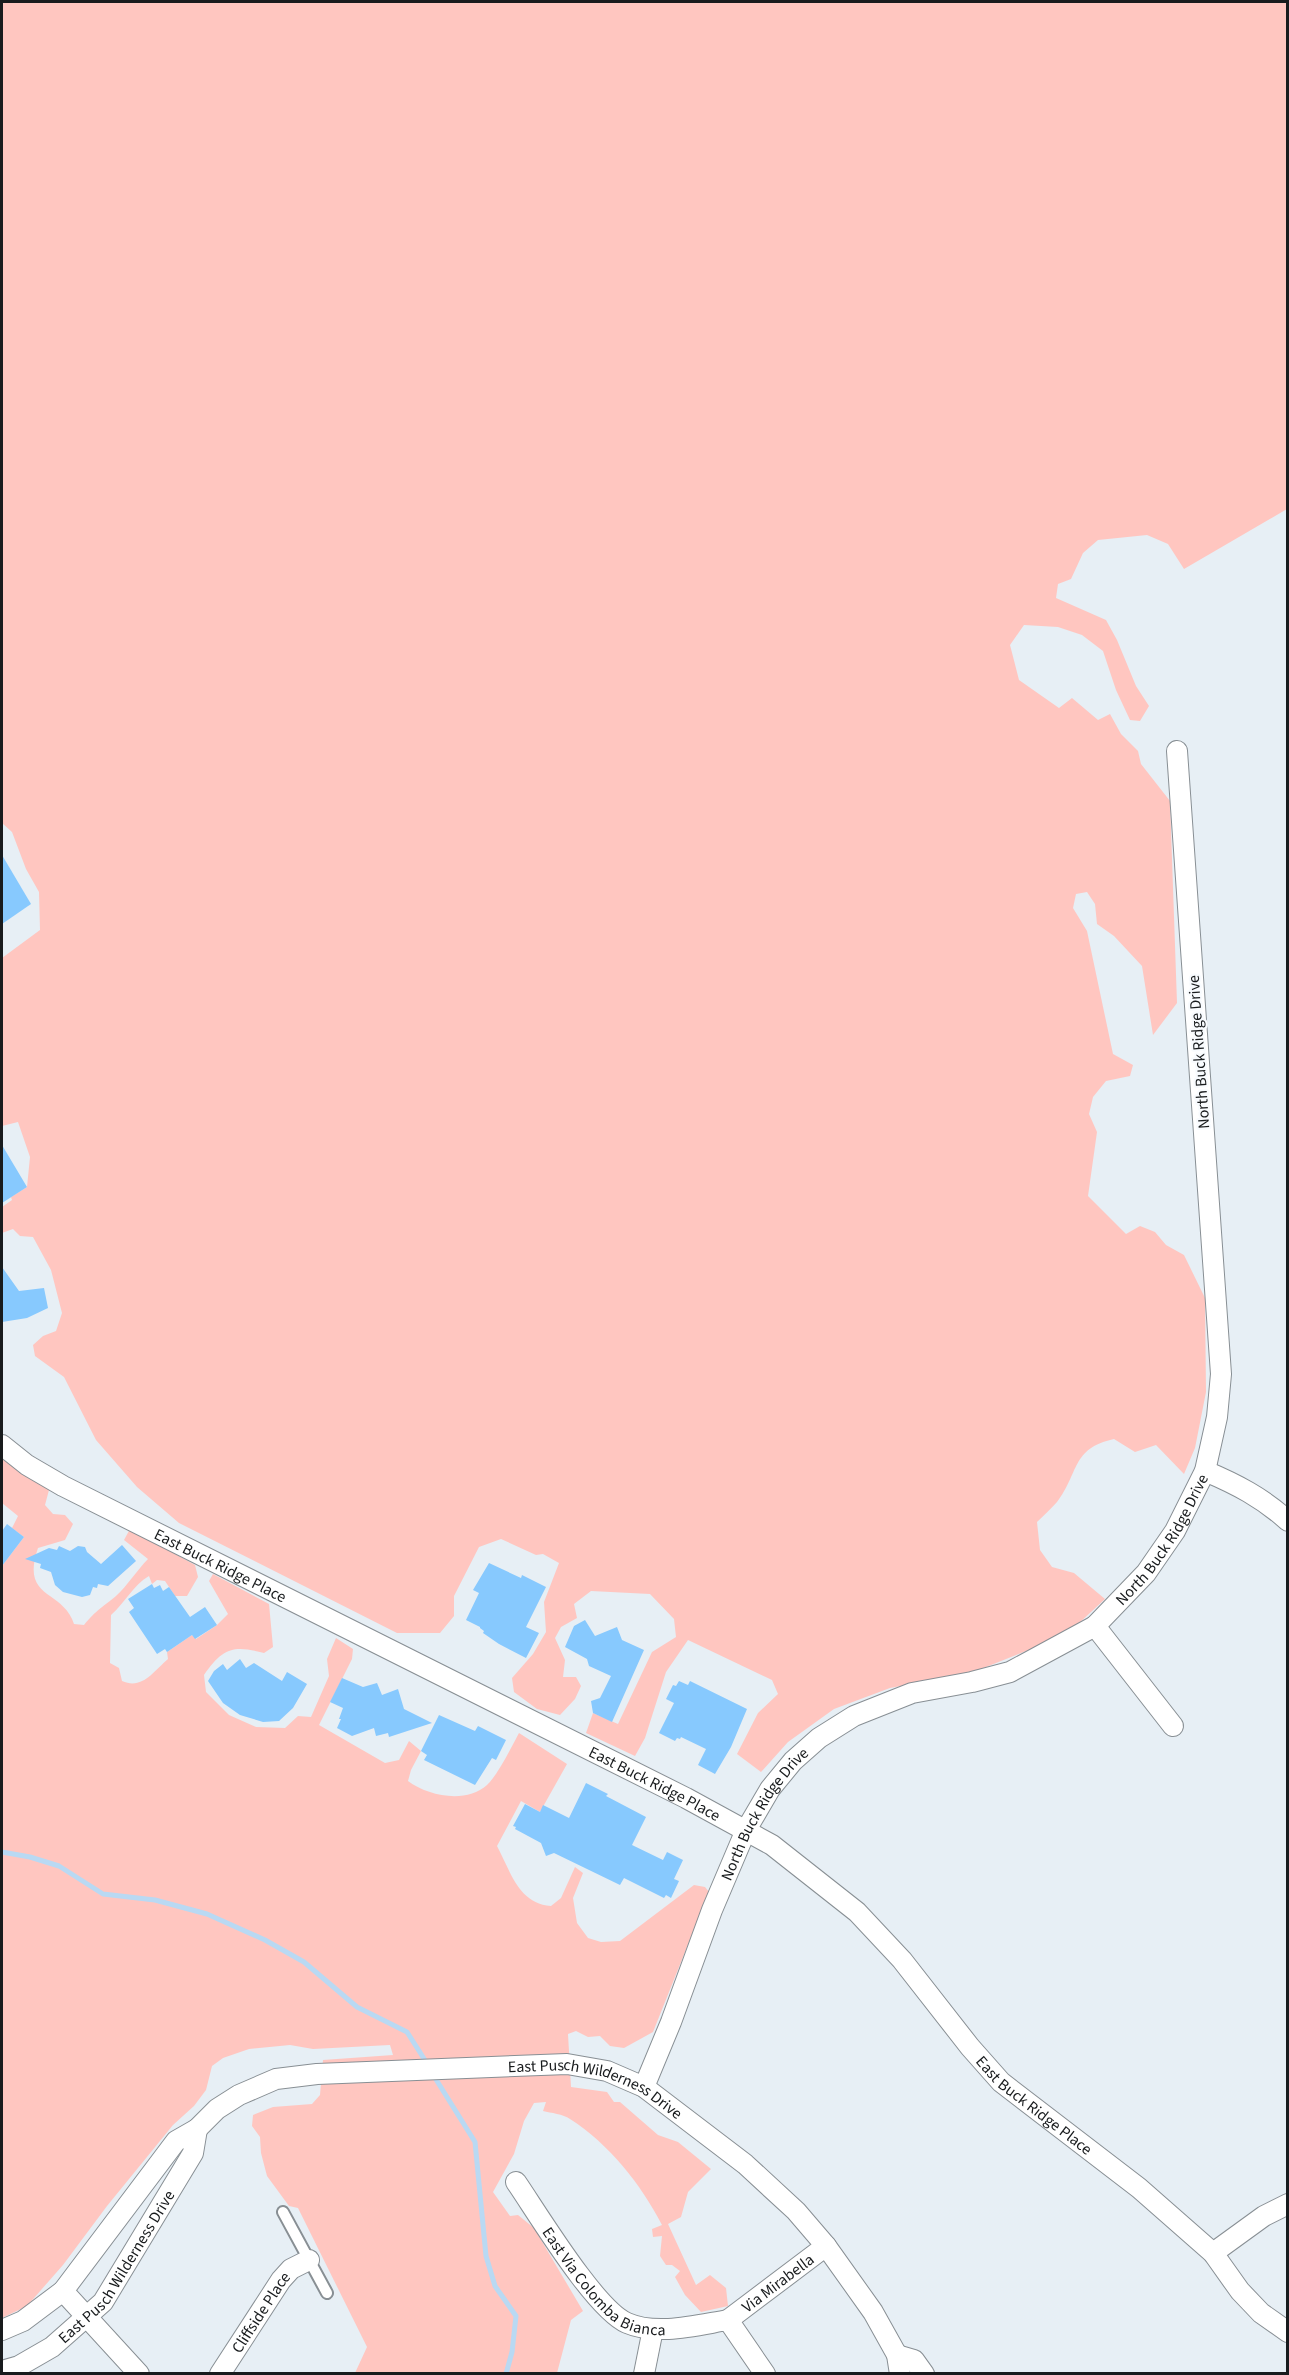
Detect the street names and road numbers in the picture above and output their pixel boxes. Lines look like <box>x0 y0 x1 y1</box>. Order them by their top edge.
street label: North Buck Ridge Drive <box>1183 974 1215 1130</box>
street label: North Buck Ridge Drive <box>1111 1470 1214 1610</box>
street label: East Buck Ridge Place <box>150 1524 290 1608</box>
street label: East Buck Ridge Place <box>585 1741 724 1827</box>
street label: North Buck Ridge Drive <box>716 1742 814 1884</box>
street label: East Buck Ridge Place <box>971 2051 1097 2160</box>
street label: East Pusch Wilderness Drive <box>507 2054 687 2125</box>
street label: East Pusch Wilderness Drive <box>54 2186 180 2349</box>
street label: East Via Colomba Bianca <box>537 2223 666 2341</box>
street label: Via Mirabella <box>737 2249 819 2318</box>
street label: Cliffside Place <box>227 2267 296 2358</box>

